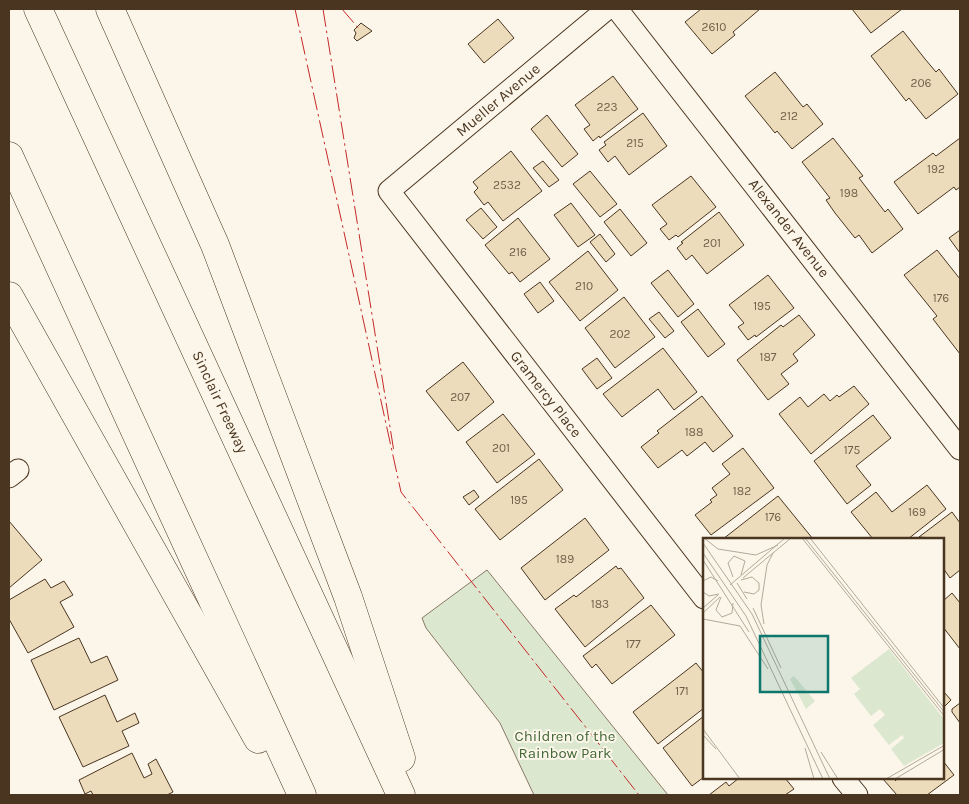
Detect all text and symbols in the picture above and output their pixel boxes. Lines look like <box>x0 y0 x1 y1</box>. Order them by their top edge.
house number: 2610 <box>702 20 726 34</box>
street label: Mueller Avenue <box>452 60 544 140</box>
house number: 206 <box>911 76 932 90</box>
house number: 223 <box>597 100 618 114</box>
house number: 212 <box>780 109 798 123</box>
house number: 215 <box>626 136 644 150</box>
house number: 192 <box>927 162 945 176</box>
street label: Alexander Avenue <box>745 175 833 281</box>
house number: 2532 <box>493 178 521 192</box>
house number: 198 <box>840 186 858 200</box>
house number: 201 <box>703 236 721 250</box>
house number: 216 <box>509 245 527 259</box>
house number: 210 <box>575 279 593 293</box>
house number: 176 <box>933 291 949 305</box>
house number: 195 <box>753 299 771 313</box>
house number: 202 <box>609 327 631 341</box>
street label: Gramercy Place <box>507 347 585 441</box>
street label: Sinclair Freeway <box>188 348 252 456</box>
house number: 187 <box>760 350 777 364</box>
house number: 207 <box>450 390 470 404</box>
house number: 188 <box>685 425 703 439</box>
house number: 201 <box>492 441 510 455</box>
house number: 175 <box>844 443 860 457</box>
house number: 182 <box>733 484 751 498</box>
house number: 195 <box>510 493 528 507</box>
house number: 169 <box>908 505 926 519</box>
house number: 176 <box>765 510 781 524</box>
inset map <box>703 538 944 779</box>
house number: 189 <box>556 552 574 566</box>
house number: 183 <box>591 597 609 611</box>
house number: 177 <box>625 637 641 651</box>
house number: 171 <box>675 684 689 698</box>
park label: Children of the Rainbow Park <box>515 727 615 762</box>

